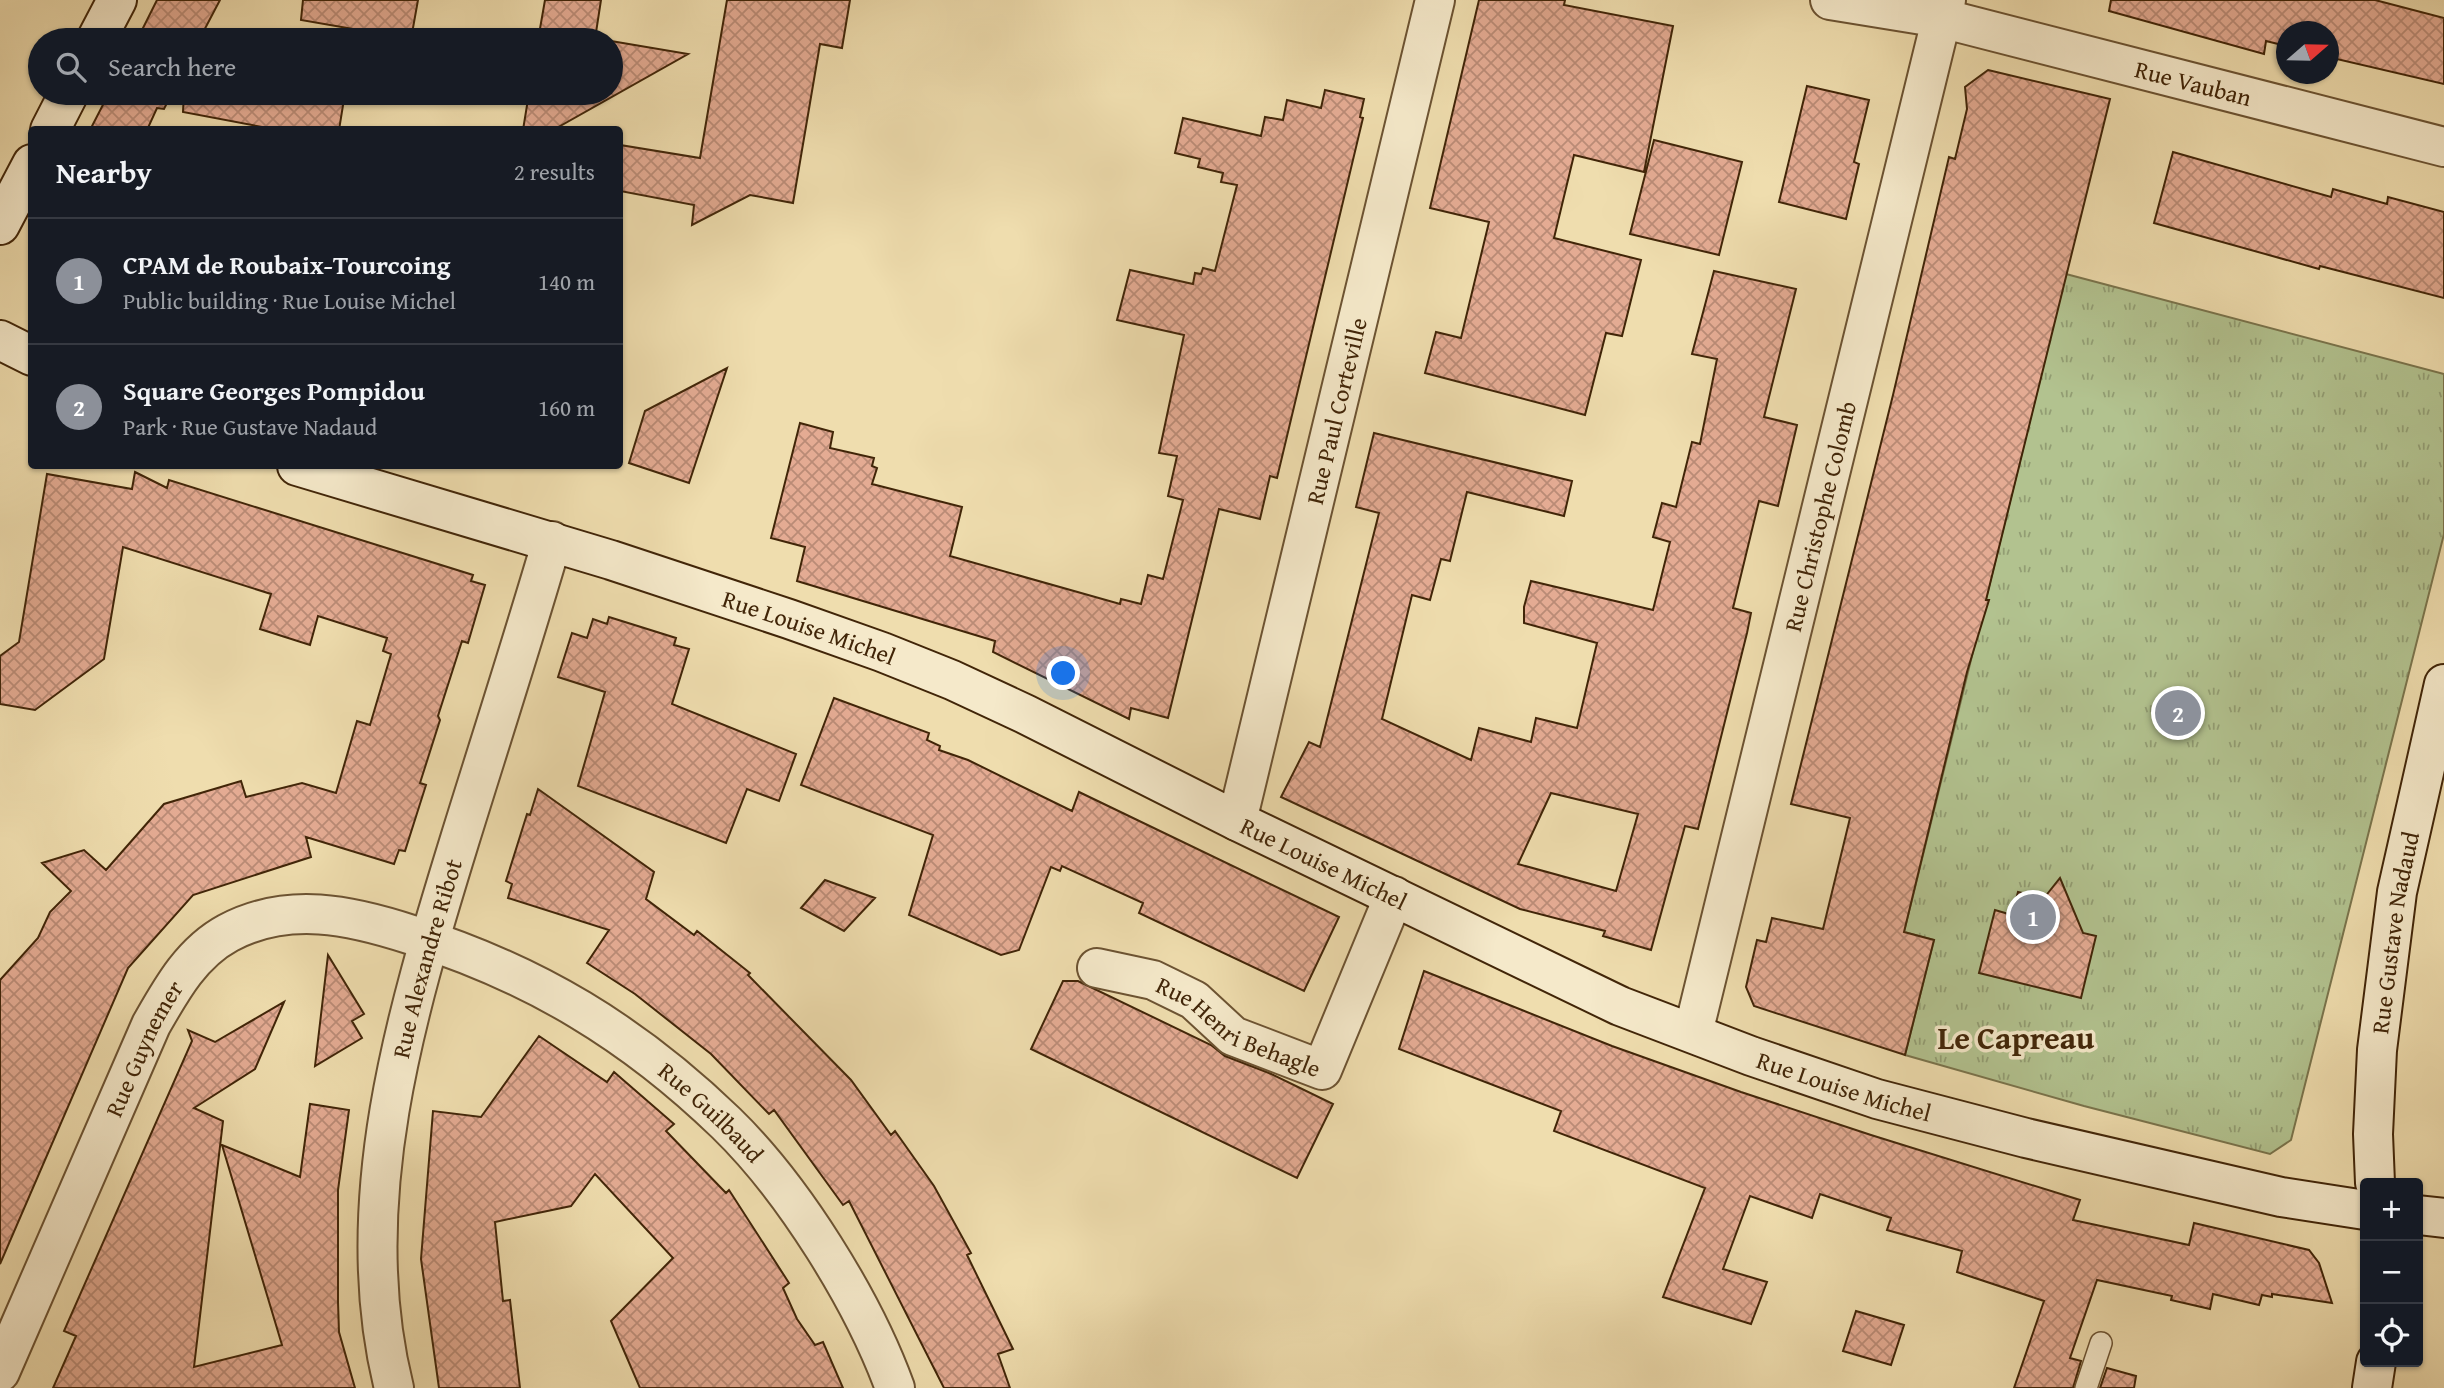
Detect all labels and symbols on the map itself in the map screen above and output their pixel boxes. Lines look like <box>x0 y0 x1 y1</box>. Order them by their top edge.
north arrow <box>2276 21 2339 84</box>
street label: Rue Vauban <box>2131 51 2256 115</box>
street label: Rue Paul Corteville <box>1297 314 1375 508</box>
street label: Rue Christophe Colomb <box>1774 397 1865 635</box>
street label: Rue Louise Michel <box>718 581 901 673</box>
your location <box>1046 656 1080 690</box>
pin: 2 <box>2155 687 2201 739</box>
street label: Rue Louise Michel <box>1235 808 1414 918</box>
street label: Rue Gustave Nadaud <box>2362 828 2428 1036</box>
street label: Rue Alexandre Ribot <box>383 854 471 1061</box>
pin: 1 <box>2010 891 2056 943</box>
street label: Rue Henri Behagle <box>1151 967 1326 1085</box>
street label: Rue Guynemer <box>96 973 191 1122</box>
district label: Le Capreau <box>1938 1014 2095 1061</box>
street label: Rue Louise Michel <box>1752 1042 1935 1130</box>
street label: Rue Guilbaud <box>651 1053 772 1170</box>

